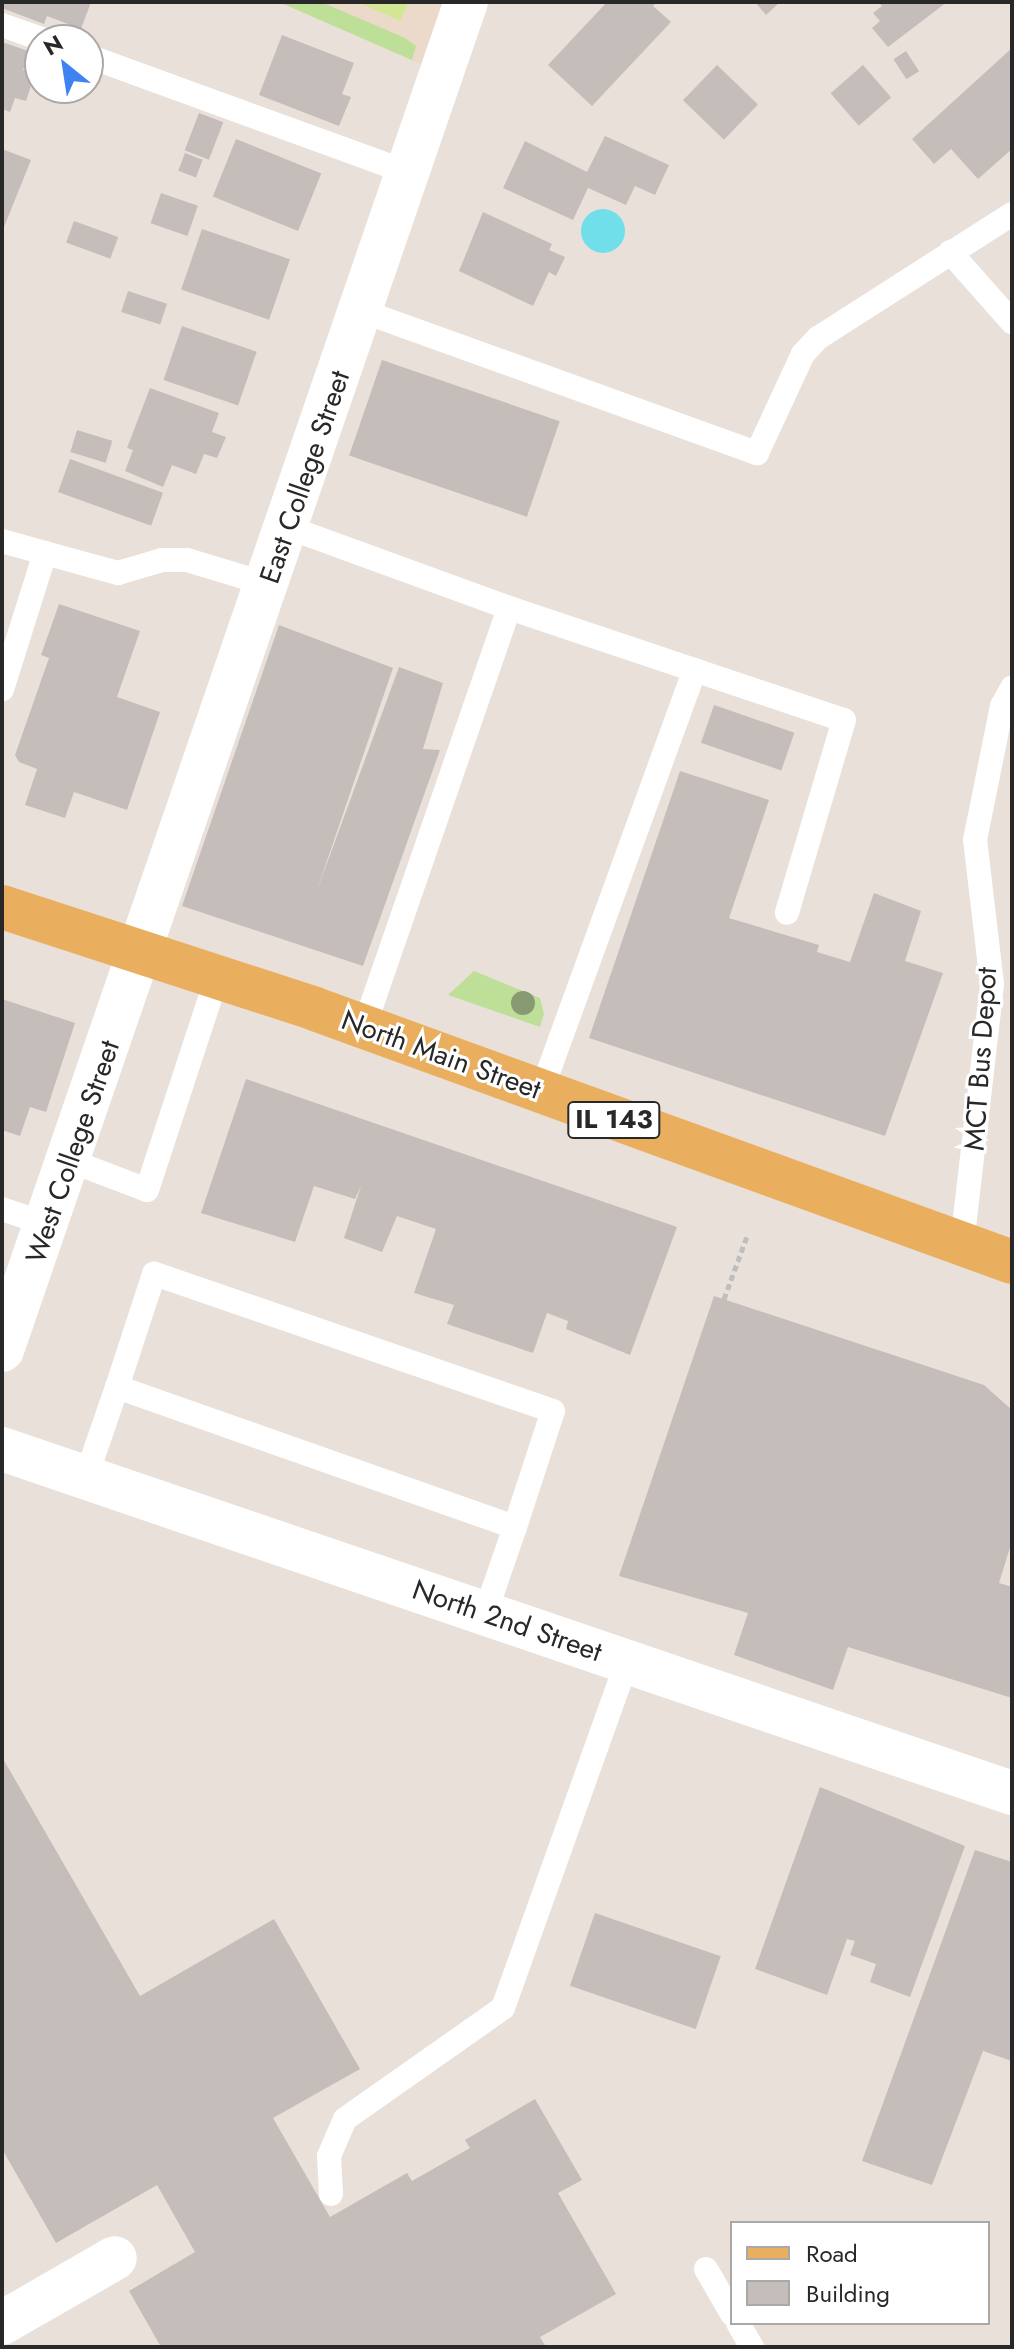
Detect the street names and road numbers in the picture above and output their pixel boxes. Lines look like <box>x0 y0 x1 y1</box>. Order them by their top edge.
street label: East College Street <box>253 366 357 588</box>
street label: MCT Bus Depot <box>958 966 1004 1152</box>
street label: North Main Street <box>337 1003 545 1107</box>
street label: West College Street <box>19 1036 127 1268</box>
road number: IL 143 <box>566 1098 662 1142</box>
street label: North 2nd Street <box>408 1573 606 1669</box>

